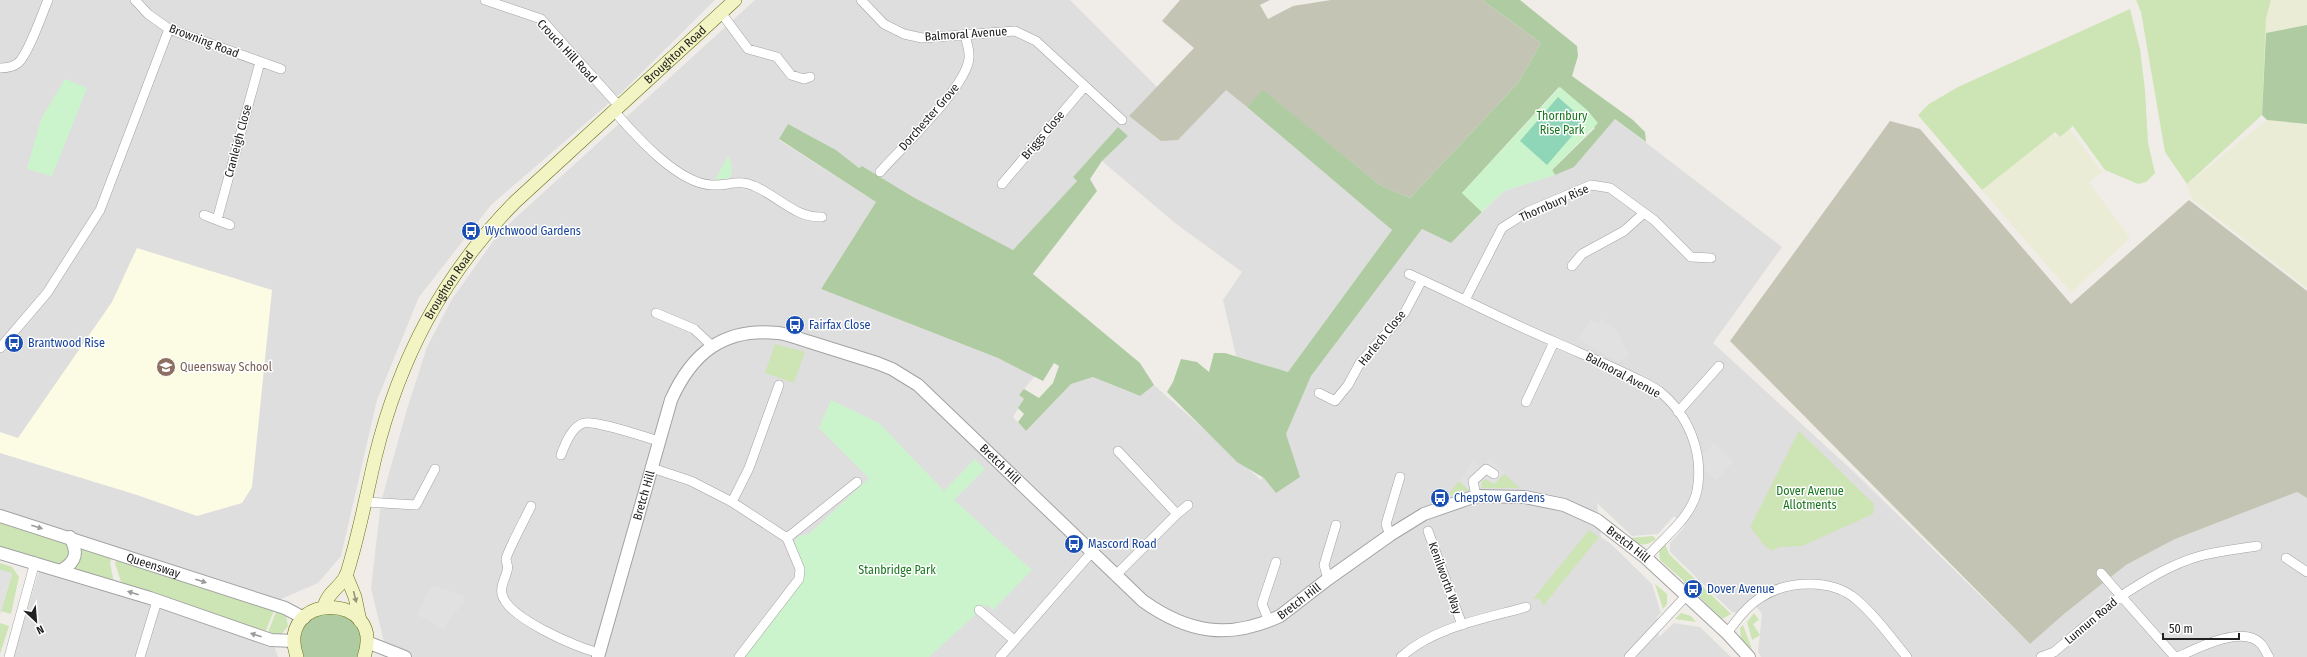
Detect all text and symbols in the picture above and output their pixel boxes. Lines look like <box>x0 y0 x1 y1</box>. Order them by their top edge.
street label: Crouch Hill Road <box>534 17 600 85</box>
street label: Browning Road <box>167 21 241 61</box>
street label: Broughton Road <box>641 23 709 87</box>
street label: Balmoral Avenue <box>924 24 1008 44</box>
street label: Dorchester Grove <box>896 80 962 153</box>
street label: Cranleigh Close <box>222 103 255 179</box>
street label: Briggs Close <box>1019 108 1067 162</box>
park label: Thornbury Rise Park <box>1537 109 1588 137</box>
street label: Thornbury Rise <box>1517 181 1591 225</box>
bus stop icon: Wychwood Gardens <box>460 220 482 242</box>
place label: Wychwood Gardens <box>485 224 581 238</box>
street label: Broughton Road <box>422 248 477 322</box>
street label: Harlech Close <box>1355 307 1409 368</box>
bus stop icon: Fairfax Close <box>784 314 806 336</box>
place label: Fairfax Close <box>809 318 871 332</box>
bus stop icon: Brantwood Rise <box>3 332 25 354</box>
place label: Brantwood Rise <box>28 336 105 350</box>
street label: Balmoral Avenue <box>1583 349 1663 401</box>
school or university icon: Queensway School <box>155 356 177 378</box>
place label: Queensway School <box>180 360 272 374</box>
street label: Bretch Hill <box>977 441 1023 487</box>
street label: Bretch Hill <box>630 469 658 522</box>
park label: Dover Avenue Allotments <box>1776 484 1844 512</box>
bus stop icon: Chepstow Gardens <box>1429 487 1451 509</box>
place label: Chepstow Gardens <box>1454 491 1545 505</box>
street label: Bretch Hill <box>1604 523 1653 565</box>
one-way arrow <box>32 524 44 530</box>
bus stop icon: Mascord Road <box>1063 533 1085 555</box>
place label: Mascord Road <box>1088 537 1157 551</box>
street label: Kenilworth Way <box>1425 540 1465 617</box>
street label: Queensway <box>124 550 183 581</box>
park label: Stanbridge Park <box>858 563 936 577</box>
one-way arrow <box>195 578 207 584</box>
bus stop icon: Dover Avenue <box>1682 578 1704 600</box>
street label: Bretch Hill <box>1275 580 1324 622</box>
place label: Dover Avenue <box>1707 582 1775 596</box>
one-way arrow <box>127 590 139 596</box>
one-way arrow <box>352 591 358 603</box>
street label: Lunnun Road <box>2062 595 2120 647</box>
north arrow <box>16 601 56 641</box>
scale bar <box>2163 615 2239 641</box>
text: N <box>34 622 46 637</box>
text: 50 m <box>2169 622 2193 636</box>
one-way arrow <box>250 632 262 638</box>

